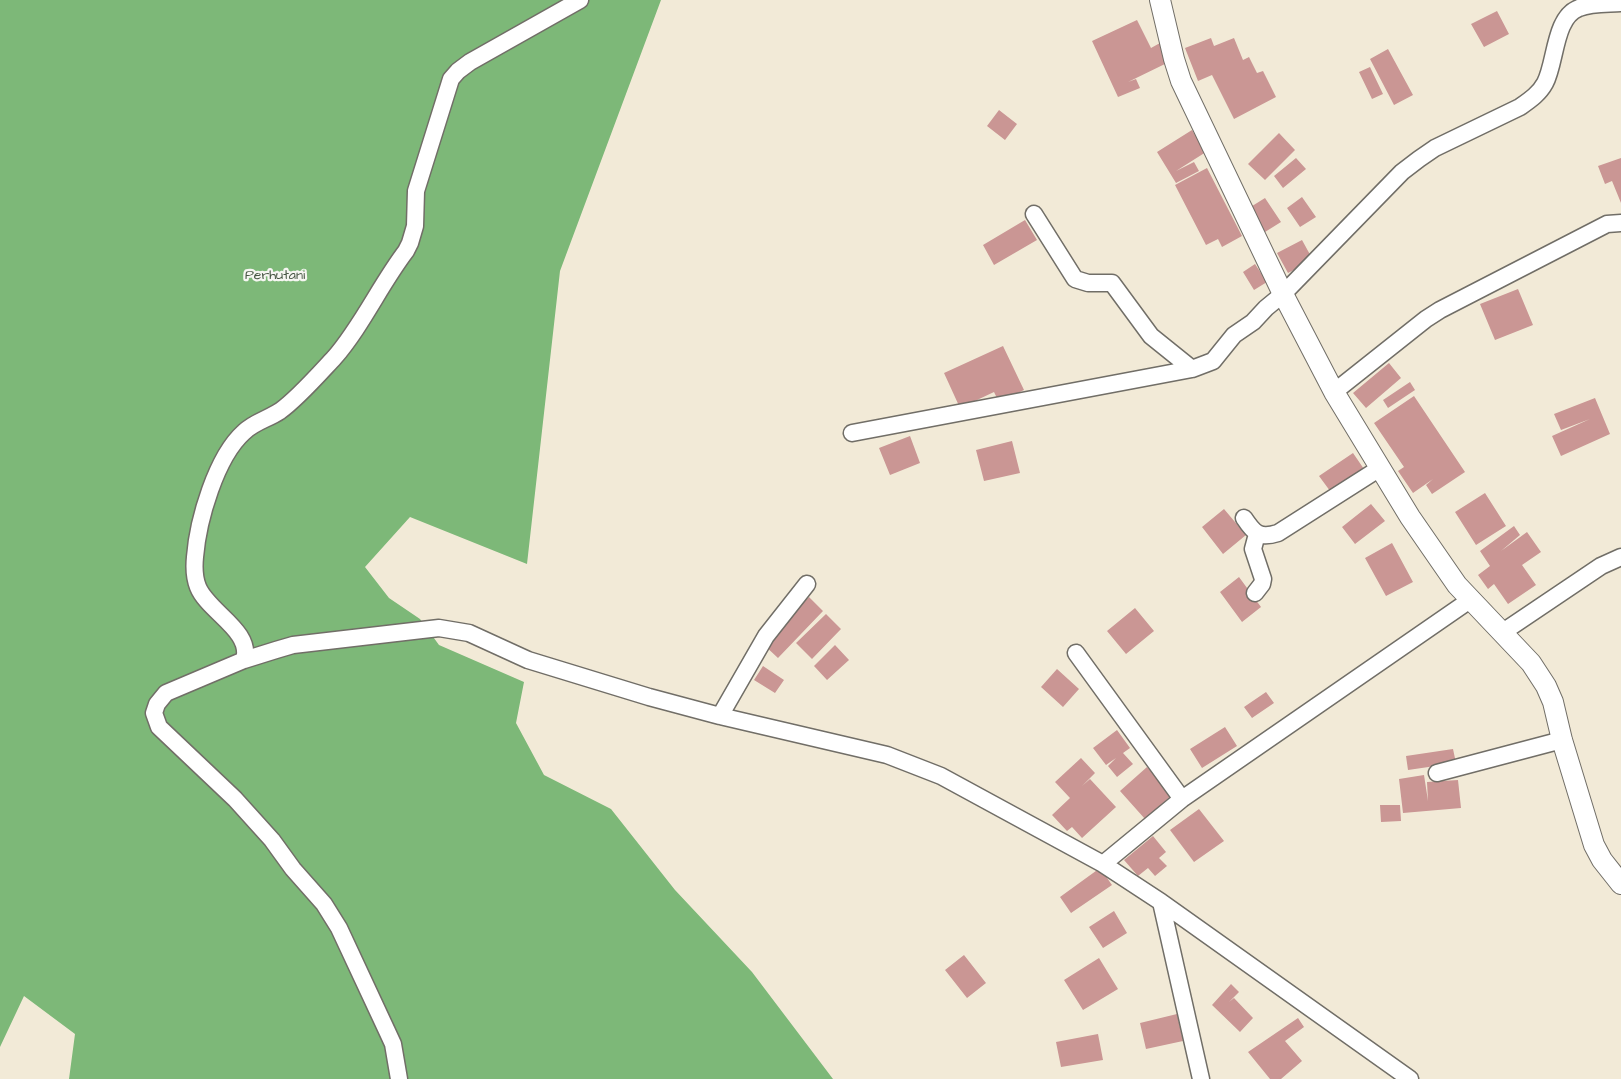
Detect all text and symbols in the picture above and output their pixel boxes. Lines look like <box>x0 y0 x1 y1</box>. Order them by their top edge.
park label: Perhutani <box>245 268 305 284</box>

